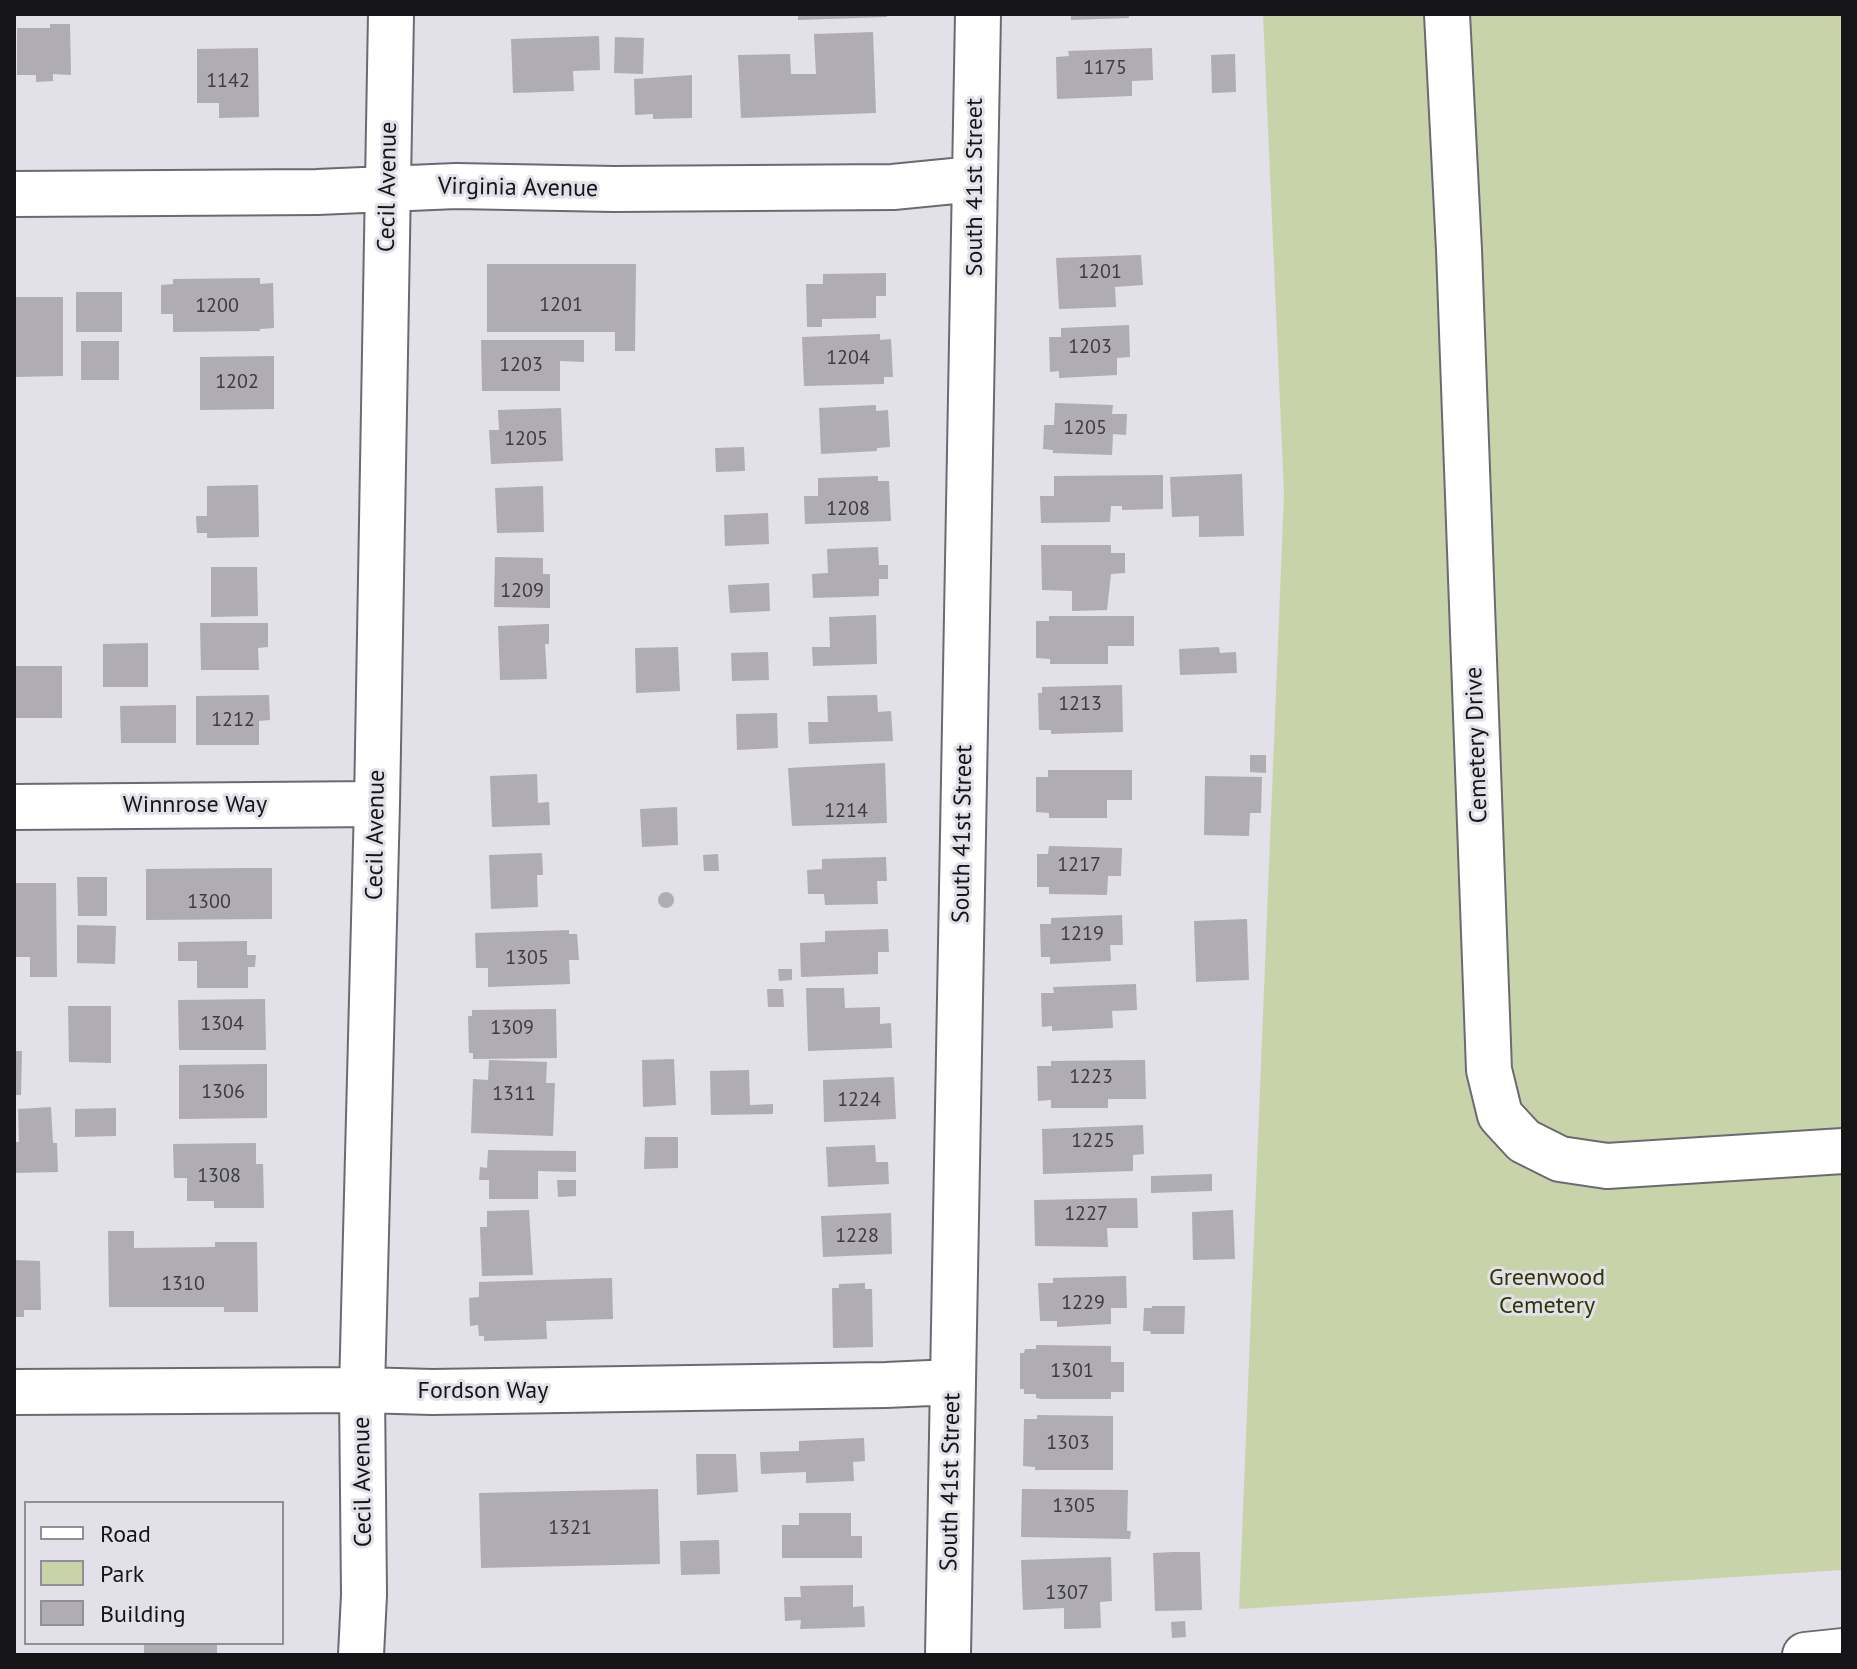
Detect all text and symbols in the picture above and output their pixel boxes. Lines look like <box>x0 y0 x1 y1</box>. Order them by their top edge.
house number: 1175 <box>1083 56 1127 80</box>
house number: 1142 <box>206 69 250 93</box>
street label: South 41st Street <box>961 98 989 276</box>
street label: Cecil Avenue <box>372 122 404 252</box>
street label: Virginia Avenue <box>438 172 598 204</box>
house number: 1201 <box>1078 260 1122 284</box>
house number: 1201 <box>539 293 583 317</box>
house number: 1200 <box>195 294 239 318</box>
house number: 1203 <box>1068 335 1112 359</box>
house number: 1204 <box>826 346 870 370</box>
house number: 1203 <box>499 353 543 377</box>
house number: 1202 <box>215 370 259 394</box>
house number: 1205 <box>1063 416 1107 440</box>
house number: 1205 <box>504 427 548 451</box>
house number: 1208 <box>826 497 870 521</box>
house number: 1209 <box>500 579 544 603</box>
street label: Cemetery Drive <box>1460 666 1494 824</box>
house number: 1213 <box>1058 692 1102 716</box>
house number: 1212 <box>211 708 255 732</box>
street label: South 41st Street <box>947 745 979 923</box>
street label: Cecil Avenue <box>360 770 392 900</box>
street label: Winnrose Way <box>123 791 267 819</box>
house number: 1214 <box>824 799 868 823</box>
house number: 1217 <box>1057 853 1101 877</box>
house number: 1300 <box>187 890 231 914</box>
house number: 1219 <box>1060 922 1104 946</box>
house number: 1305 <box>505 946 549 970</box>
house number: 1304 <box>200 1012 244 1036</box>
house number: 1309 <box>490 1016 534 1040</box>
house number: 1223 <box>1069 1065 1113 1089</box>
house number: 1306 <box>201 1080 245 1104</box>
house number: 1311 <box>492 1082 536 1106</box>
house number: 1224 <box>837 1088 881 1112</box>
house number: 1225 <box>1071 1129 1115 1153</box>
house number: 1308 <box>197 1164 241 1188</box>
house number: 1227 <box>1064 1202 1108 1226</box>
house number: 1228 <box>835 1224 879 1248</box>
park label: Greenwood Cemetery <box>1489 1264 1605 1320</box>
house number: 1310 <box>161 1272 205 1296</box>
house number: 1229 <box>1061 1291 1105 1315</box>
house number: 1301 <box>1050 1359 1094 1383</box>
street label: Fordson Way <box>418 1377 548 1405</box>
street label: South 41st Street <box>935 1393 967 1571</box>
street label: Cecil Avenue <box>347 1417 379 1547</box>
house number: 1303 <box>1046 1431 1090 1455</box>
house number: 1305 <box>1052 1494 1096 1518</box>
legend <box>24 1501 284 1645</box>
house number: 1321 <box>548 1516 592 1540</box>
text: Road <box>100 1518 151 1549</box>
text: Park <box>100 1558 144 1589</box>
house number: 1307 <box>1045 1581 1089 1605</box>
text: Building <box>100 1598 186 1629</box>

